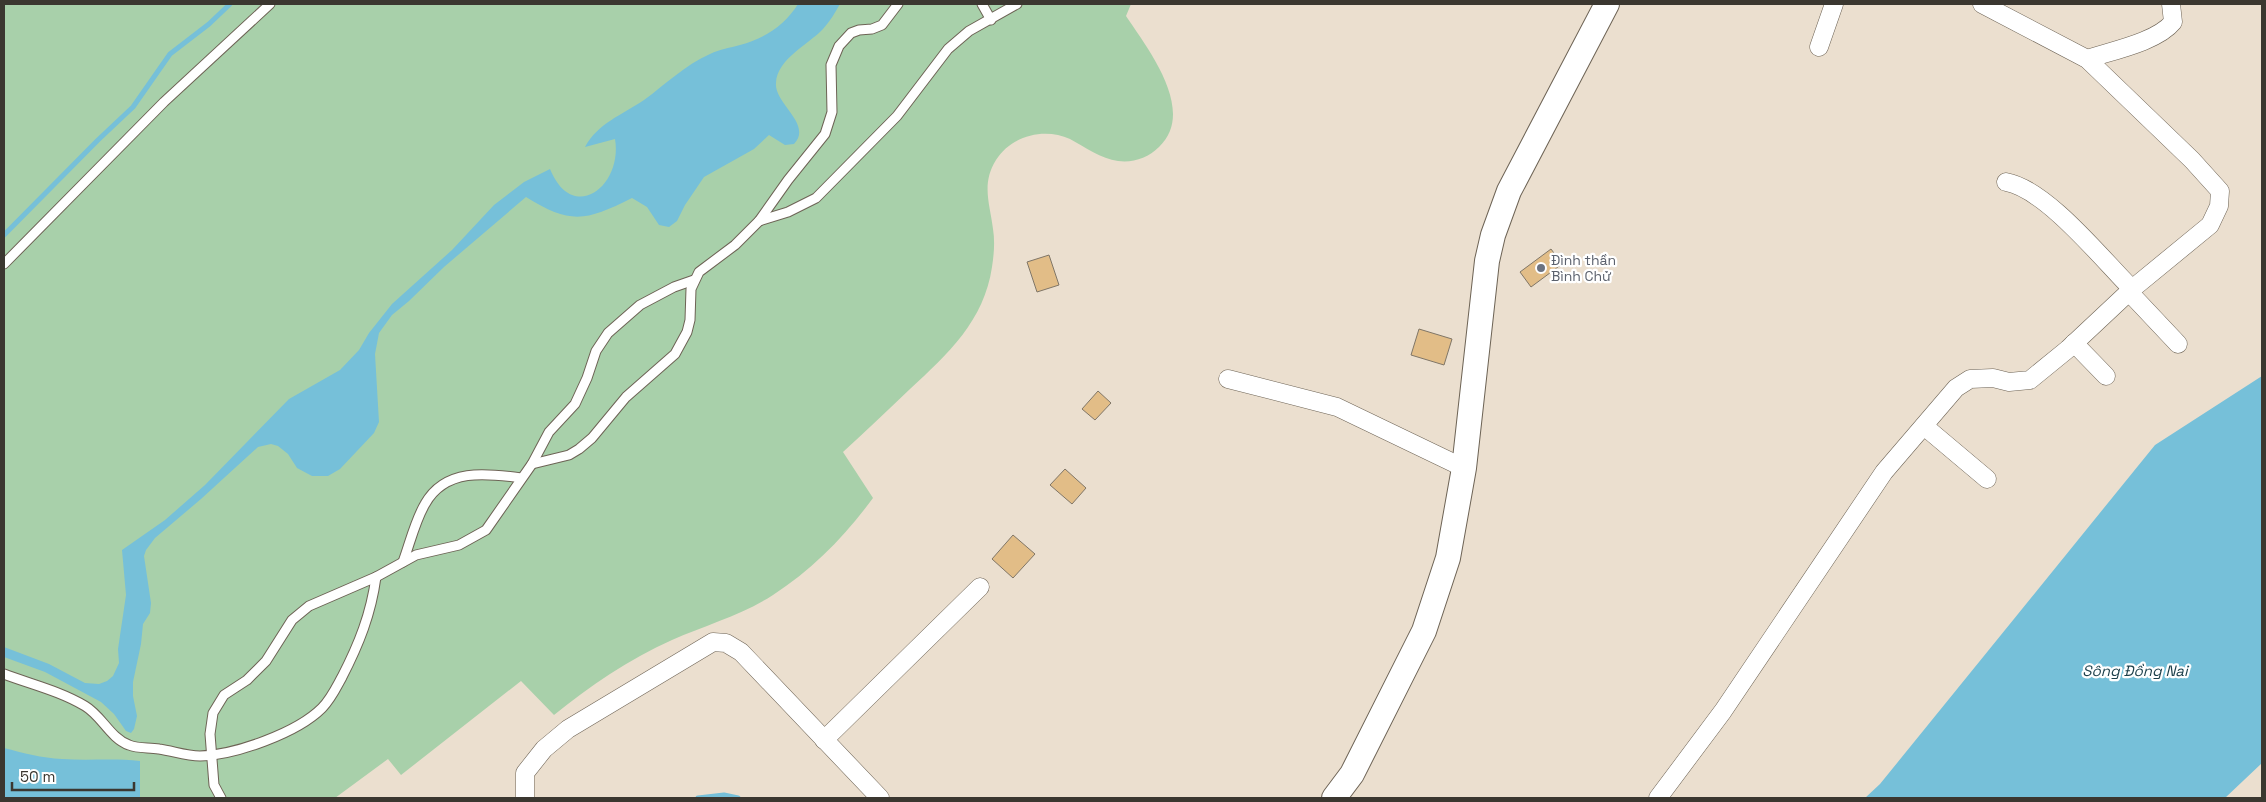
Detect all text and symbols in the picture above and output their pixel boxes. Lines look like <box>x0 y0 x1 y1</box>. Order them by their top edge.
place label: Đình thần Bình Chử <box>1551 251 1616 285</box>
marker: Đình thần Bình Chử <box>1535 262 1547 274</box>
water label: Sông Đồng Nai <box>2082 661 2190 680</box>
scale bar <box>12 760 135 792</box>
text: 50 m <box>20 767 55 786</box>

